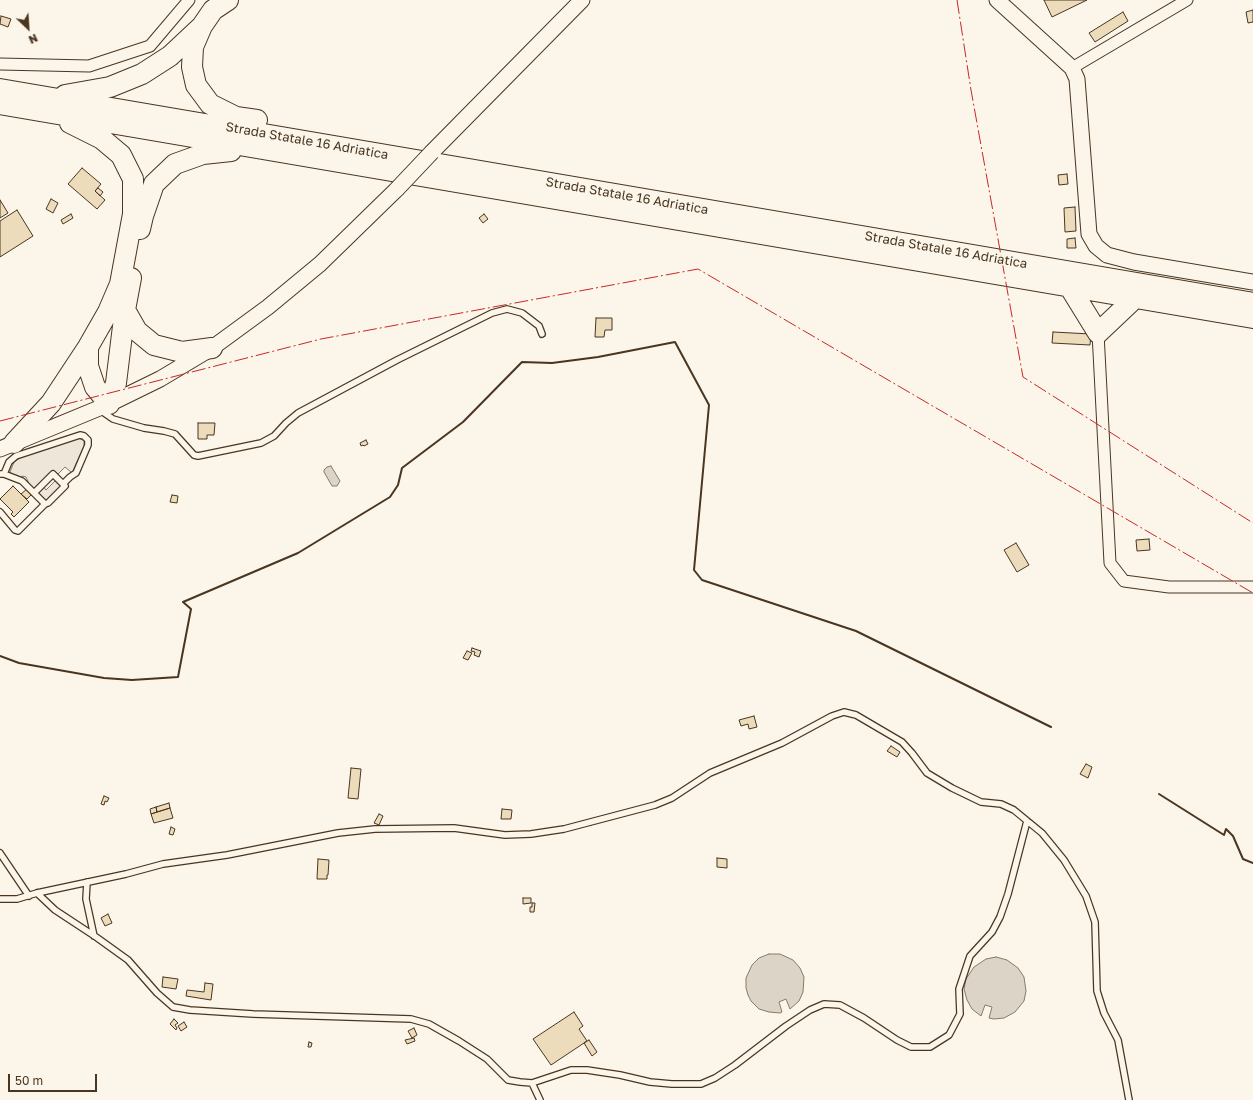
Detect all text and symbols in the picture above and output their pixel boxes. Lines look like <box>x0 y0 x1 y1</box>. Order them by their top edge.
north arrow <box>8 8 48 48</box>
text: N <box>27 32 40 47</box>
street label: Strada Statale 16 Adriatica <box>224 119 390 163</box>
street label: Strada Statale 16 Adriatica <box>544 174 710 218</box>
street label: Strada Statale 16 Adriatica <box>863 228 1029 272</box>
scale bar <box>10 1066 99 1092</box>
text: 50 m <box>15 1073 43 1088</box>

